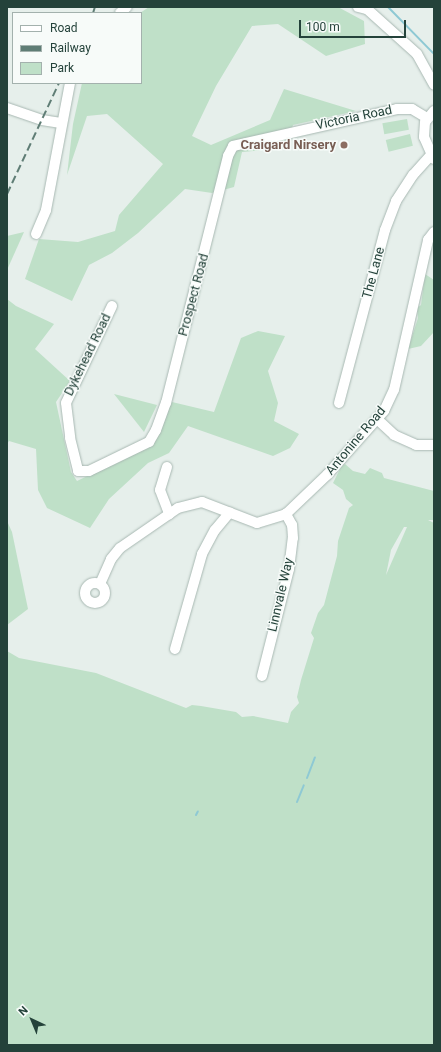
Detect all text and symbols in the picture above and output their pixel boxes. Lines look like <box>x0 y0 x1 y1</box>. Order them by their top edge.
legend <box>12 12 142 84</box>
scale bar <box>301 12 408 38</box>
text: 100 m <box>306 20 340 34</box>
text: Road <box>50 21 78 35</box>
text: Railway <box>50 41 91 55</box>
text: Park <box>50 61 74 75</box>
street label: Victoria Road <box>314 102 394 134</box>
place label: Craigard Nirsery <box>240 137 336 153</box>
marker: Craigard Nirsery <box>339 140 349 150</box>
street label: The Lane <box>360 245 388 301</box>
street label: Prospect Road <box>175 252 213 338</box>
street label: Dykehead Road <box>61 311 115 399</box>
street label: Antonine Road <box>323 404 389 478</box>
street label: Linnvale Way <box>265 556 297 634</box>
north arrow <box>12 1000 52 1040</box>
text: N <box>16 1004 31 1018</box>

